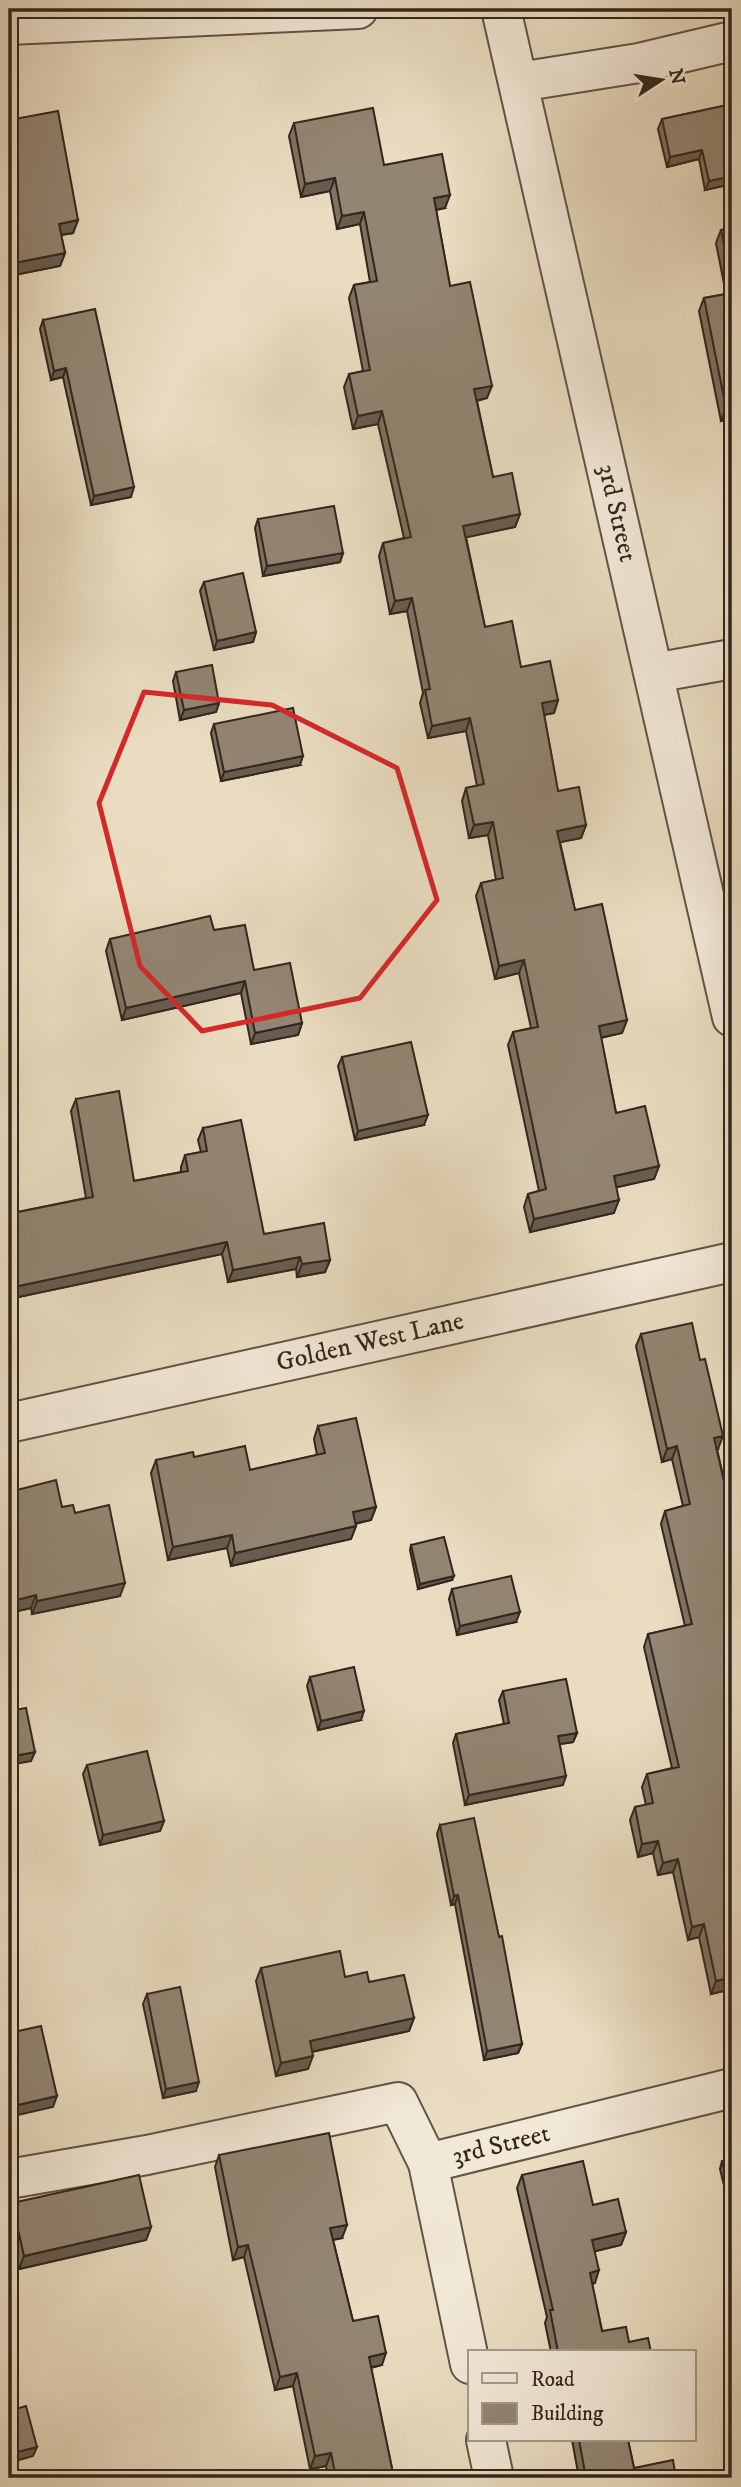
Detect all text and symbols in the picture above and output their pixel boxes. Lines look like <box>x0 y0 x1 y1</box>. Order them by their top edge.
north arrow <box>626 46 696 116</box>
text: N <box>663 67 689 87</box>
street label: 3rd Street <box>590 461 644 565</box>
street label: Golden West Lane <box>273 1304 467 1380</box>
street label: 3rd Street <box>449 2117 553 2173</box>
legend <box>468 2350 696 2442</box>
text: Road <box>531 2367 575 2393</box>
text: Building <box>531 2401 604 2427</box>

